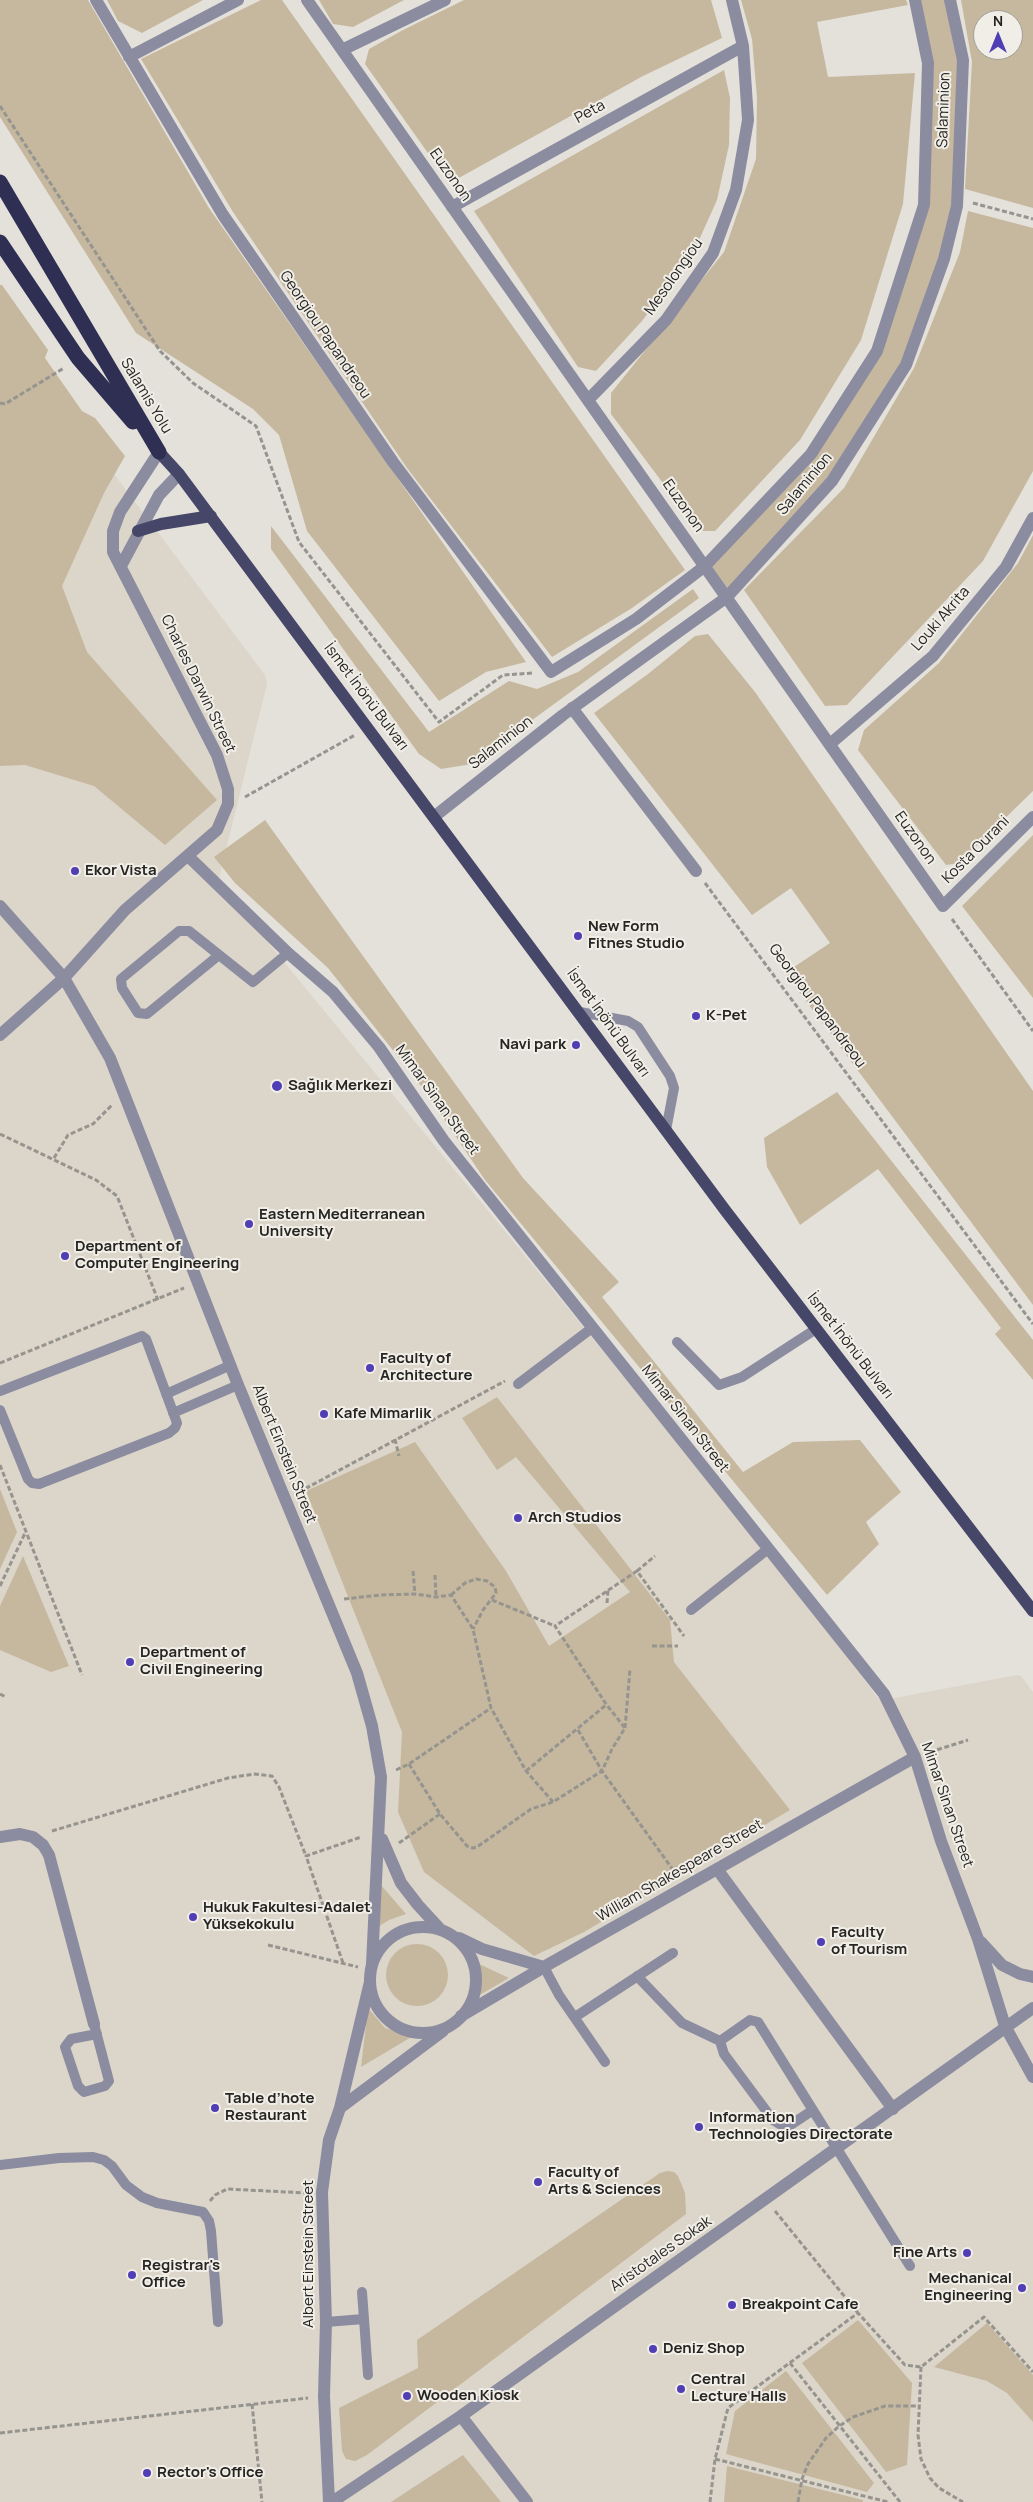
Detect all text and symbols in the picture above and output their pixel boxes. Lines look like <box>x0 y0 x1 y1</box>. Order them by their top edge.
north arrow <box>973 10 1023 60</box>
text: N <box>993 11 1003 30</box>
street label: Salaminion <box>934 72 954 148</box>
street label: Peta <box>572 96 608 128</box>
street label: Euzonon <box>425 145 475 205</box>
street label: Mesolongiou <box>641 235 707 319</box>
street label: Georgiou Papandreou <box>276 268 374 402</box>
street label: Salamis Yolu <box>116 355 176 437</box>
street label: Salaminion <box>774 449 836 519</box>
street label: Euzonon <box>658 476 708 536</box>
street label: Louki Akrita <box>908 583 974 655</box>
street label: Charles Darwin Street <box>157 612 239 756</box>
street label: İsmet İnönü Bulvarı <box>320 640 412 754</box>
street label: Salaminion <box>466 713 536 773</box>
street label: Euzonon <box>890 808 940 868</box>
street label: Kosta Ourani <box>939 813 1013 887</box>
place label: Ekor Vista <box>85 862 157 880</box>
marker: Ekor Vista <box>69 865 81 877</box>
place label: New Form Fitnes Studio <box>588 918 684 953</box>
marker: New Form Fitnes Studio <box>572 930 584 942</box>
street label: Georgiou Papandreou <box>765 941 869 1071</box>
street label: İsmet İnönü Bulvarı <box>563 965 653 1081</box>
place label: K-Pet <box>706 1007 747 1025</box>
marker: K-Pet <box>690 1010 702 1022</box>
place label: Navi park <box>499 1036 566 1054</box>
marker: Navi park <box>570 1039 582 1051</box>
street label: Mimar Sinan Street <box>391 1042 483 1158</box>
place label: Sağlık Merkezi <box>288 1077 392 1095</box>
marker: Sağlık Merkezi <box>270 1079 284 1093</box>
place label: Eastern Mediterranean University <box>259 1206 425 1241</box>
marker: Eastern Mediterranean University <box>243 1218 255 1230</box>
place label: Department of Computer Engineering <box>75 1238 239 1273</box>
marker: Department of Computer Engineering <box>59 1250 71 1262</box>
street label: İsmet İnönü Bulvarı <box>803 1289 897 1403</box>
place label: Faculty of Architecture <box>380 1350 473 1385</box>
marker: Faculty of Architecture <box>364 1362 376 1374</box>
street label: Mimar Sinan Street <box>637 1362 733 1476</box>
street label: Albert Einstein Street <box>248 1382 320 1526</box>
place label: Kafe Mimarlik <box>334 1405 431 1423</box>
marker: Kafe Mimarlik <box>318 1408 330 1420</box>
place label: Arch Studios <box>528 1509 621 1527</box>
marker: Arch Studios <box>512 1512 524 1524</box>
place label: Department of Civil Engineering <box>140 1644 263 1679</box>
marker: Department of Civil Engineering <box>124 1656 136 1668</box>
street label: Mimar Sinan Street <box>917 1740 977 1870</box>
street label: William Shakespeare Street <box>594 1816 766 1926</box>
place label: Hukuk Fakultesi-Adalet Yüksekokulu <box>203 1899 371 1934</box>
marker: Hukuk Fakultesi-Adalet Yüksekokulu <box>187 1911 199 1923</box>
place label: Faculty of Tourism <box>831 1924 907 1959</box>
marker: Faculty of Tourism <box>815 1936 827 1948</box>
place label: Table d’hote Restaurant <box>225 2090 314 2125</box>
marker: Table d’hote Restaurant <box>209 2102 221 2114</box>
place label: Information Technologies Directorate <box>709 2109 893 2144</box>
marker: Information Technologies Directorate <box>693 2121 705 2133</box>
place label: Faculty of Arts & Sciences <box>548 2164 661 2199</box>
marker: Faculty of Arts & Sciences <box>532 2176 544 2188</box>
street label: Albert Einstein Street <box>300 2180 318 2328</box>
street label: Aristotales Sokak <box>607 2212 715 2296</box>
place label: Fine Arts <box>893 2244 957 2262</box>
marker: Fine Arts <box>961 2247 973 2259</box>
place label: Registrar's Office <box>142 2257 220 2292</box>
marker: Registrar's Office <box>126 2269 138 2281</box>
place label: Mechanical Engineering <box>924 2270 1012 2305</box>
marker: Mechanical Engineering <box>1016 2282 1028 2294</box>
place label: Breakpoint Cafe <box>742 2296 859 2314</box>
marker: Breakpoint Cafe <box>726 2299 738 2311</box>
place label: Deniz Shop <box>663 2340 745 2358</box>
marker: Deniz Shop <box>647 2343 659 2355</box>
place label: Central Lecture Halls <box>691 2371 786 2406</box>
marker: Central Lecture Halls <box>675 2383 687 2395</box>
place label: Wooden Kiosk <box>417 2387 519 2405</box>
marker: Wooden Kiosk <box>401 2390 413 2402</box>
place label: Rector's Office <box>157 2464 264 2482</box>
marker: Rector's Office <box>141 2467 153 2479</box>

